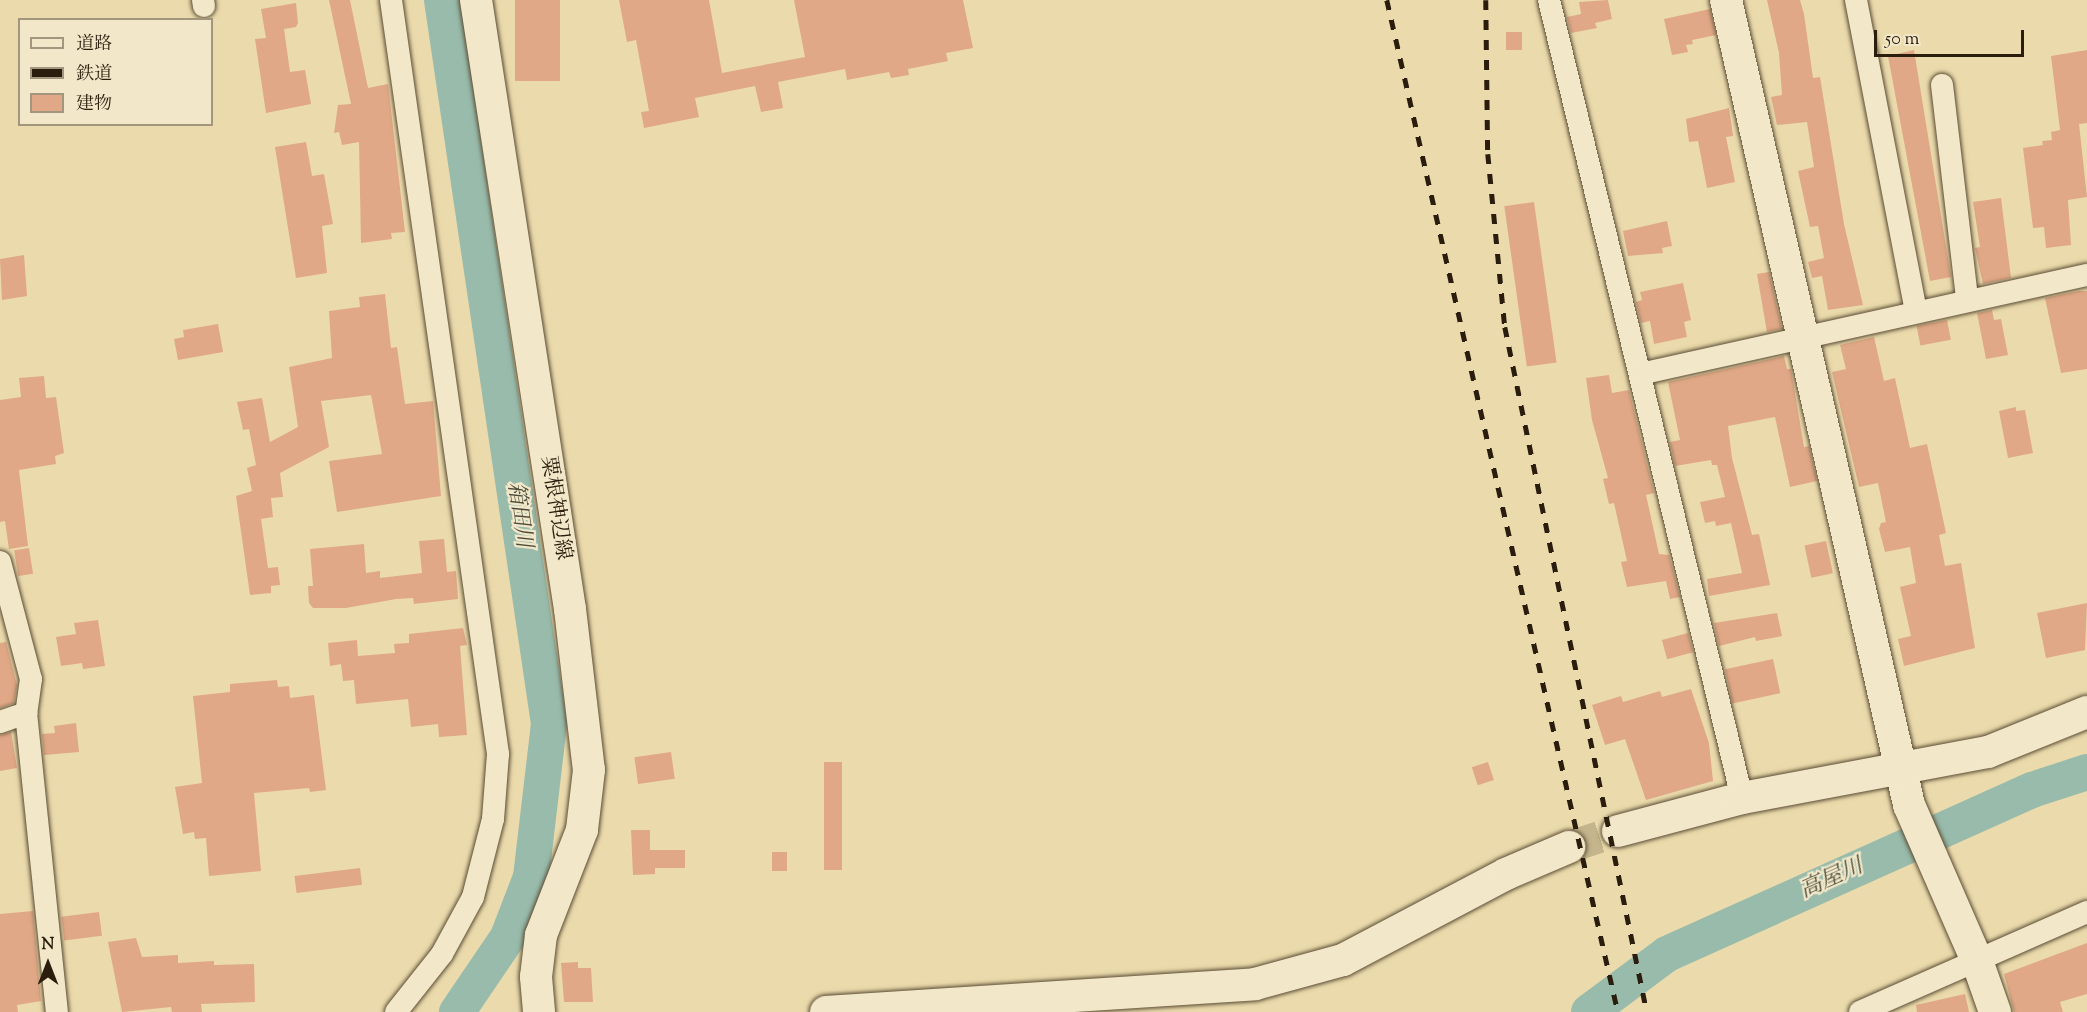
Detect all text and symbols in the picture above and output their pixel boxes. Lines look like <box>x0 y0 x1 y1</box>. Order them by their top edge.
legend <box>18 18 213 126</box>
scale bar <box>1877 18 2027 56</box>
text: 50 m <box>1885 27 1919 53</box>
text: 道路 <box>76 32 112 58</box>
text: 鉄道 <box>76 62 112 88</box>
text: 建物 <box>76 92 112 118</box>
street label: 粟根神辺線 <box>534 454 576 562</box>
water label: 箱田川 <box>500 480 536 550</box>
water label: 高屋川 <box>1796 855 1868 905</box>
north arrow <box>18 934 78 994</box>
text: N <box>42 934 54 957</box>

